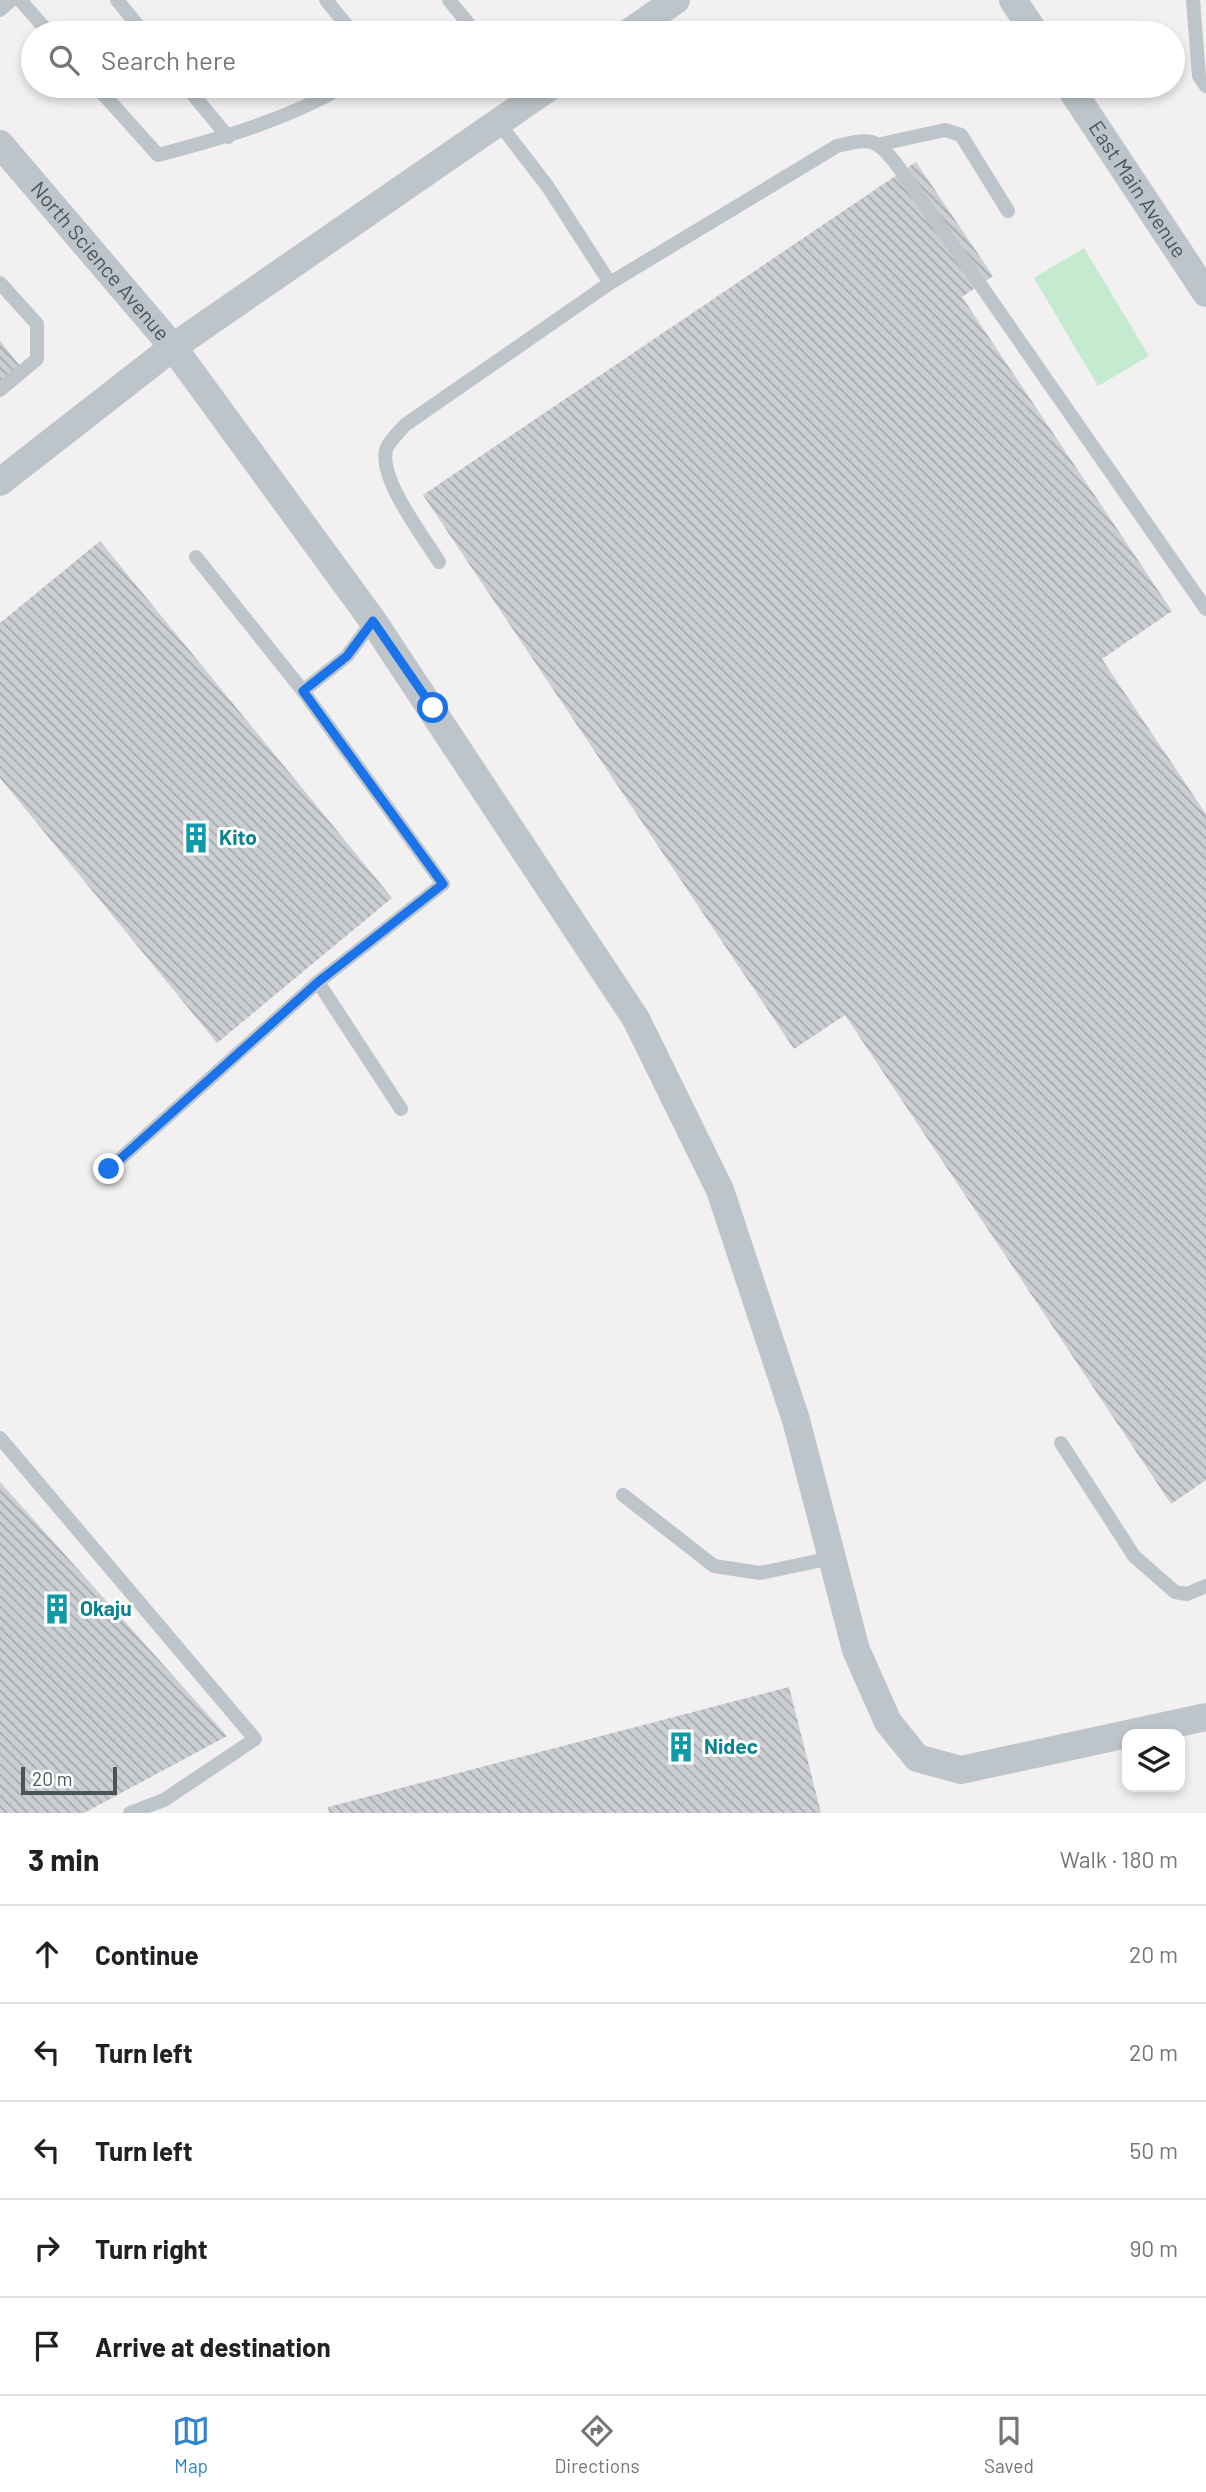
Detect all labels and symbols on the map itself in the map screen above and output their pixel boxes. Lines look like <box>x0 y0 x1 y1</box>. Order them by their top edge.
street label: East Main Avenue <box>1084 115 1193 262</box>
street label: North Science Avenue <box>26 176 176 345</box>
route start <box>417 692 448 723</box>
building icon: Kito <box>179 821 213 855</box>
place label: Kito <box>219 824 257 849</box>
route end <box>93 1153 124 1184</box>
building icon: Okaju <box>40 1592 74 1626</box>
place label: Okaju <box>80 1595 132 1620</box>
building icon: Nidec <box>664 1730 698 1764</box>
place label: Nidec <box>704 1733 758 1758</box>
scale bar <box>21 1764 117 1796</box>

